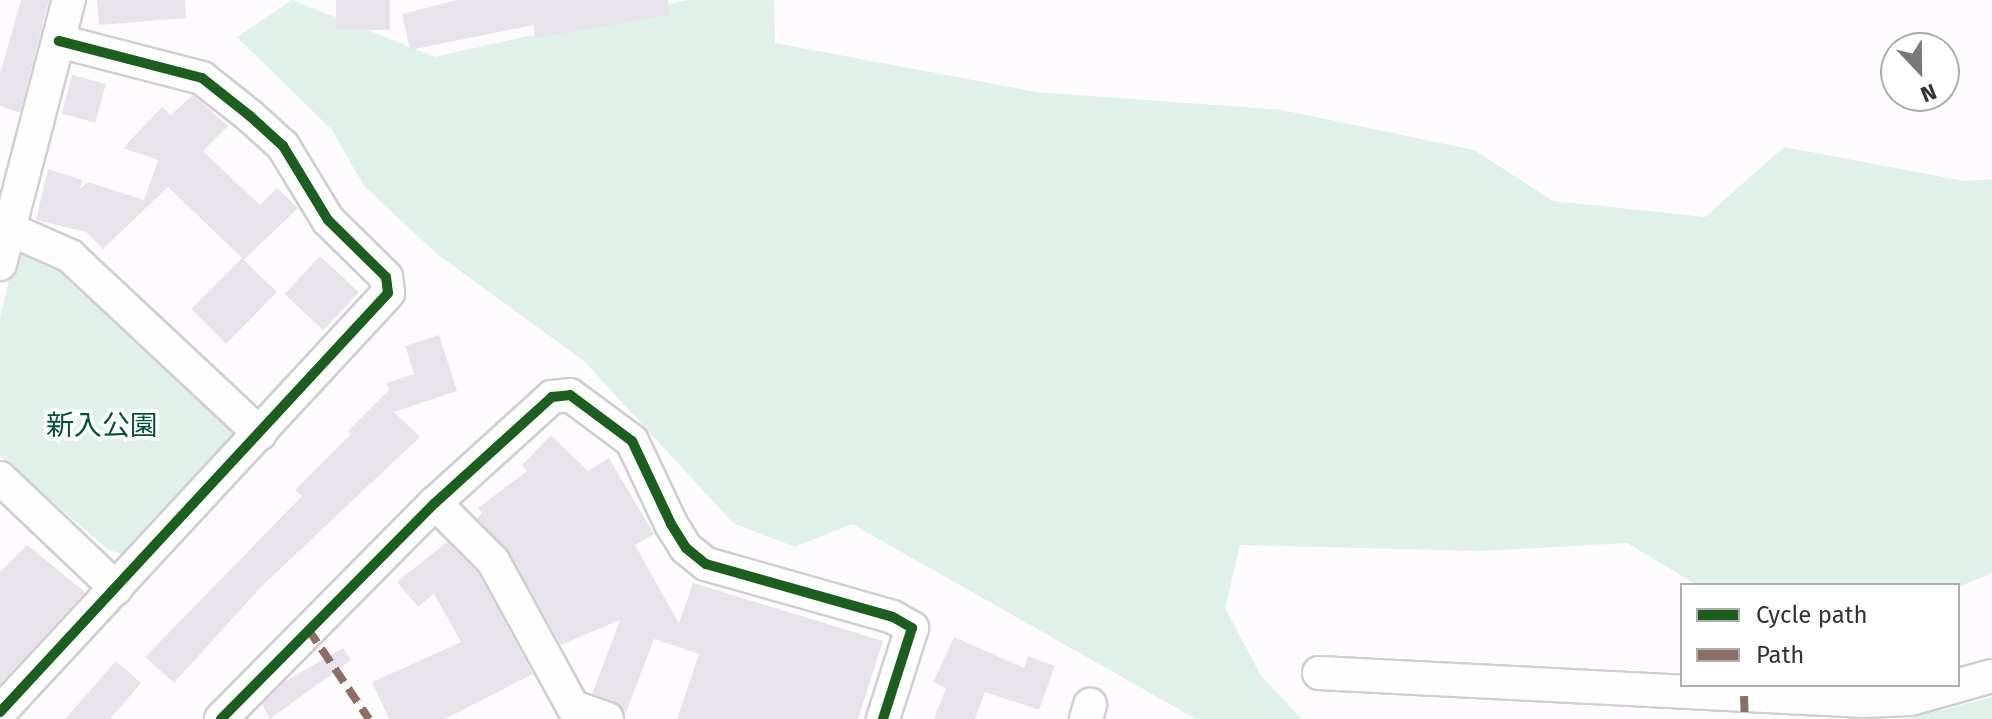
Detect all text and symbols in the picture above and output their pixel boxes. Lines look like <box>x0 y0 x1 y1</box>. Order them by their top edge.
north arrow <box>1880 32 1960 112</box>
text: N <box>1917 78 1940 108</box>
park label: 新入公園 <box>46 409 158 443</box>
legend <box>1680 583 1960 687</box>
text: Cycle path <box>1756 601 1868 629</box>
text: Path <box>1756 641 1804 669</box>

